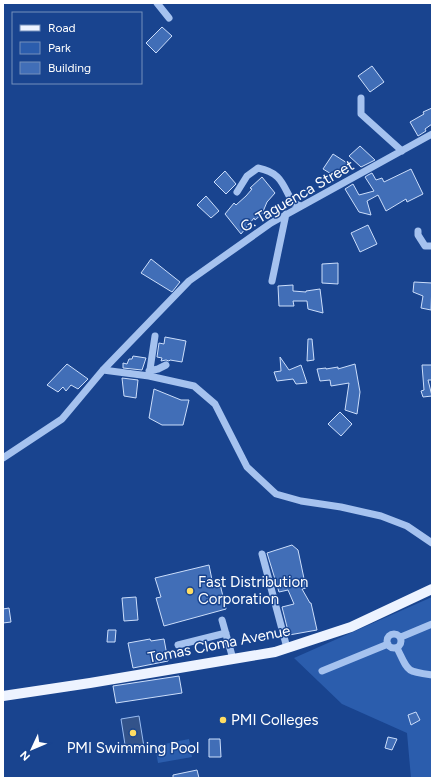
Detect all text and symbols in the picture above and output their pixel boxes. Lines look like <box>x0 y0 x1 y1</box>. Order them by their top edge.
legend <box>12 12 142 84</box>
text: Road <box>48 21 76 35</box>
text: Park <box>48 41 71 55</box>
text: Building <box>48 61 91 75</box>
street label: G. Taguenca Street <box>237 156 357 236</box>
place label: Fast Distribution Corporation <box>198 573 308 608</box>
marker: Fast Distribution Corporation <box>185 586 195 596</box>
street label: Tomas Cloma Avenue <box>146 621 292 667</box>
place label: PMI Colleges <box>231 711 318 729</box>
marker: PMI Colleges <box>218 715 228 725</box>
marker: PMI Swimming Pool <box>128 728 138 738</box>
north arrow <box>12 729 52 769</box>
place label: PMI Swimming Pool <box>67 739 199 757</box>
text: N <box>18 748 33 763</box>

